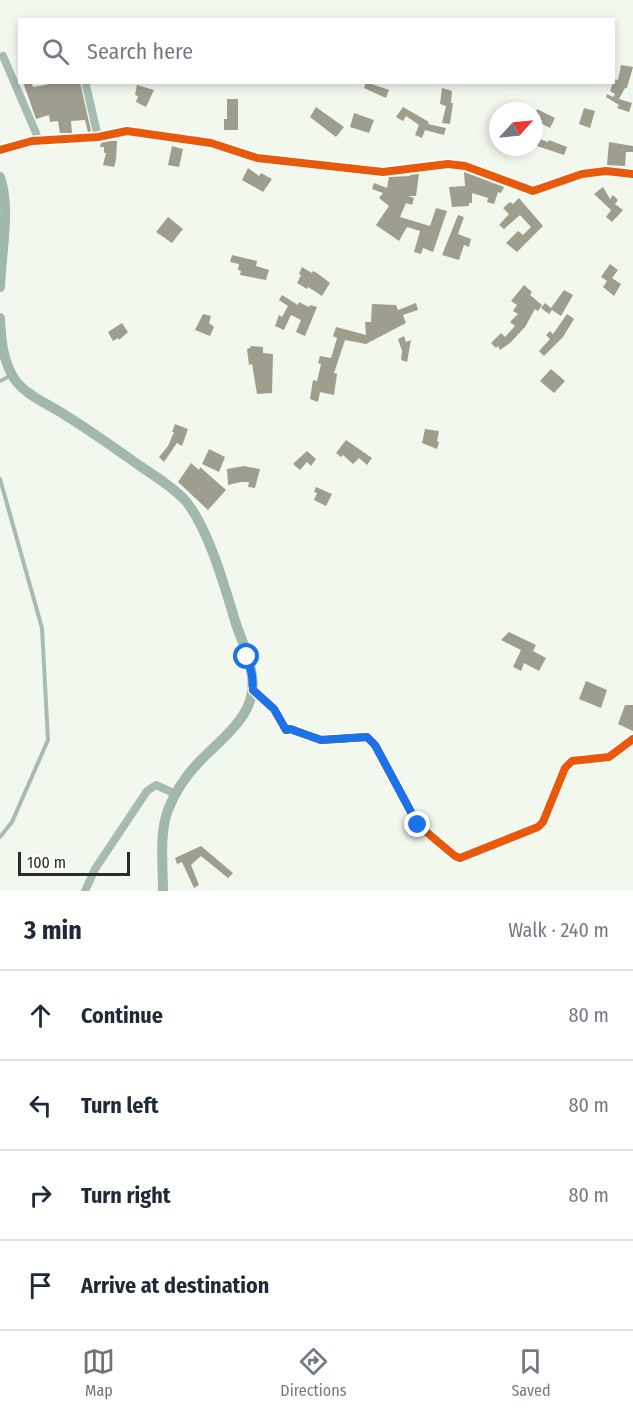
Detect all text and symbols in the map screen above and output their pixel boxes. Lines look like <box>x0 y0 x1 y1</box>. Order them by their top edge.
search box <box>18 18 615 84</box>
icon: search <box>39 35 72 68</box>
text: Search here <box>87 38 193 65</box>
north arrow <box>489 102 543 156</box>
route start <box>233 643 259 669</box>
route end <box>404 811 430 837</box>
scale bar <box>18 849 130 876</box>
text: 100 m <box>27 853 66 872</box>
text: 3 min <box>24 915 82 946</box>
text: Walk · 240 m <box>508 918 609 942</box>
icon: ahead <box>24 999 57 1032</box>
text: Continue <box>81 1002 163 1029</box>
text: 80 m <box>569 1003 609 1027</box>
icon: left <box>24 1089 57 1122</box>
text: Turn left <box>81 1092 159 1119</box>
text: 80 m <box>569 1093 609 1117</box>
icon: right <box>24 1179 57 1212</box>
text: Turn right <box>81 1182 170 1209</box>
text: 80 m <box>569 1183 609 1207</box>
icon: arrive <box>24 1269 57 1302</box>
text: Arrive at destination <box>81 1272 269 1299</box>
tab: Map <box>82 1345 115 1400</box>
tab: Directions <box>280 1345 347 1400</box>
tab: Saved <box>511 1345 551 1400</box>

